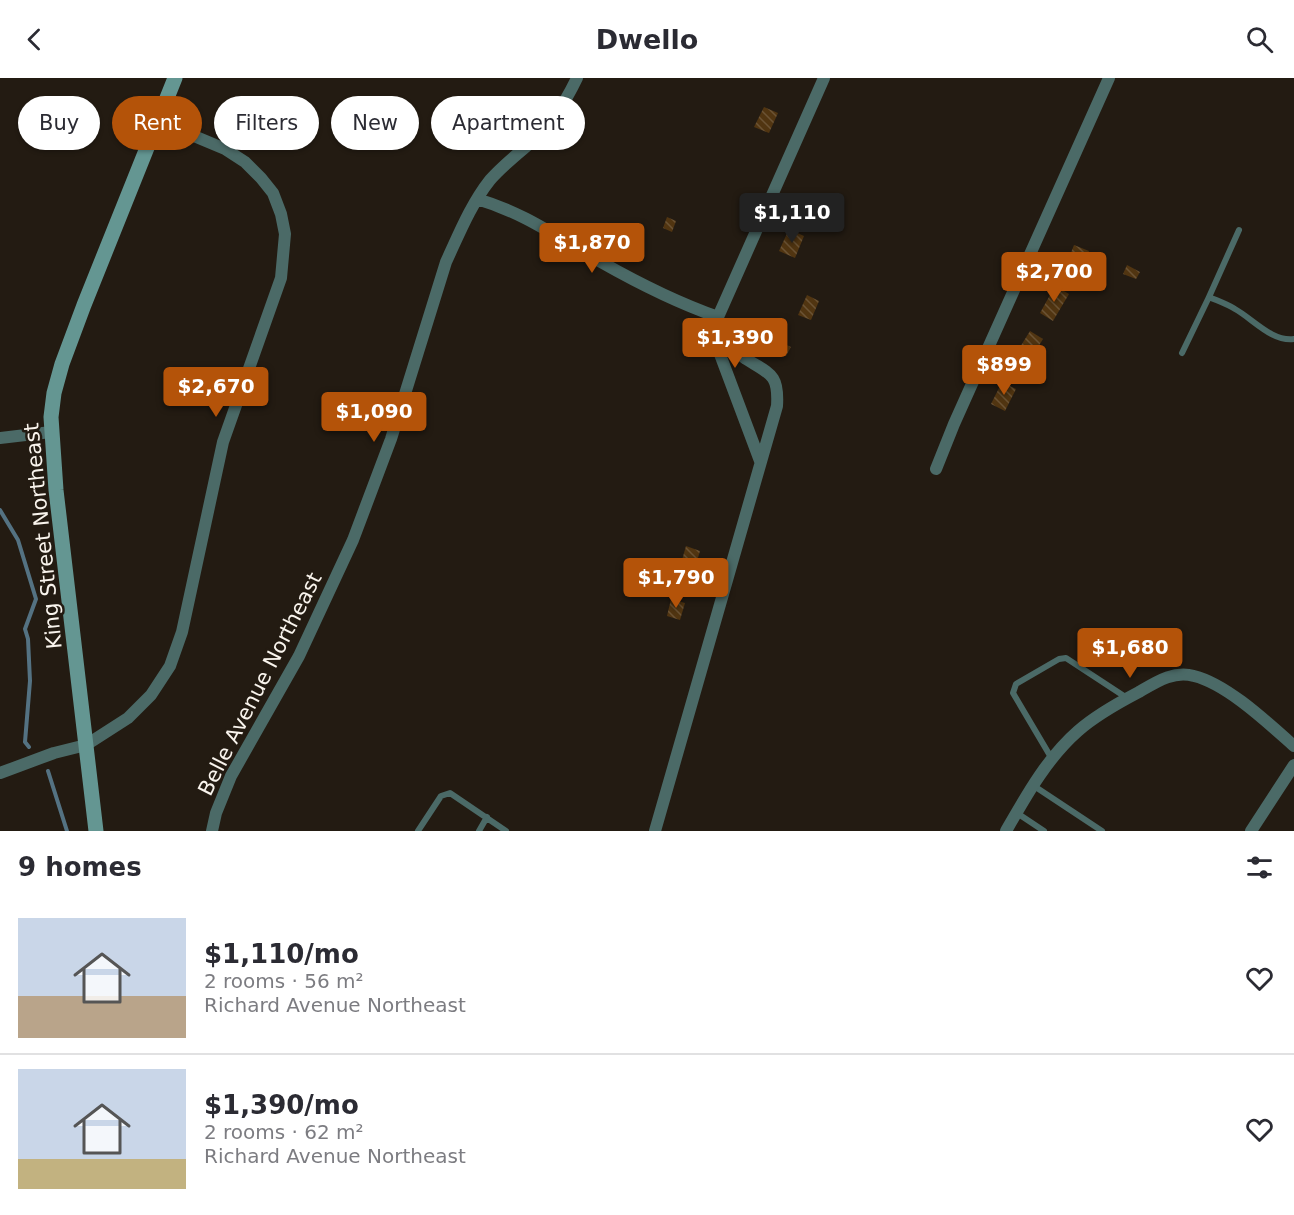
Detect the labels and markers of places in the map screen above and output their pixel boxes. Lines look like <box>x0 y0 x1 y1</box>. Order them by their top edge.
pin: $1,110 <box>743 193 841 244</box>
pin: $1,870 <box>543 223 641 274</box>
pin: $2,700 <box>1005 252 1103 303</box>
pin: $1,390 <box>686 318 784 369</box>
pin: $899 <box>968 345 1040 396</box>
pin: $2,670 <box>167 367 265 418</box>
pin: $1,090 <box>325 392 423 443</box>
pin: $1,790 <box>627 558 725 609</box>
pin: $1,680 <box>1081 628 1179 679</box>

